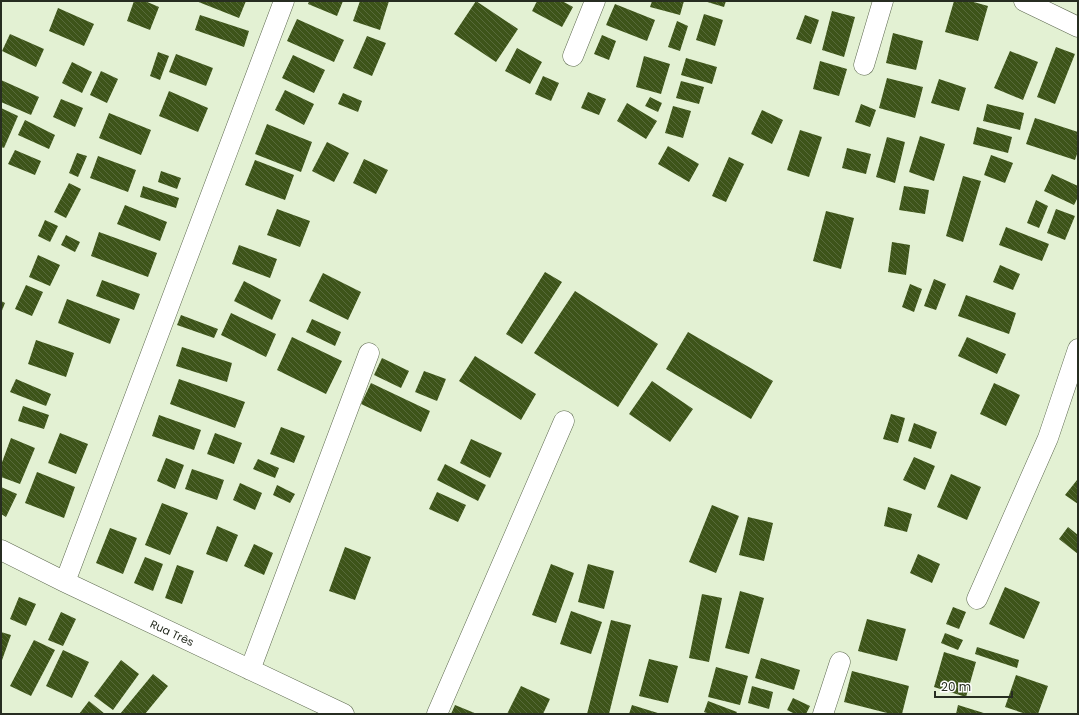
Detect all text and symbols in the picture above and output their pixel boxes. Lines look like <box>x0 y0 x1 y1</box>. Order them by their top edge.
street label: Rua Três <box>147 616 197 650</box>
scale bar <box>935 673 1012 699</box>
text: 20 m <box>941 678 971 695</box>

